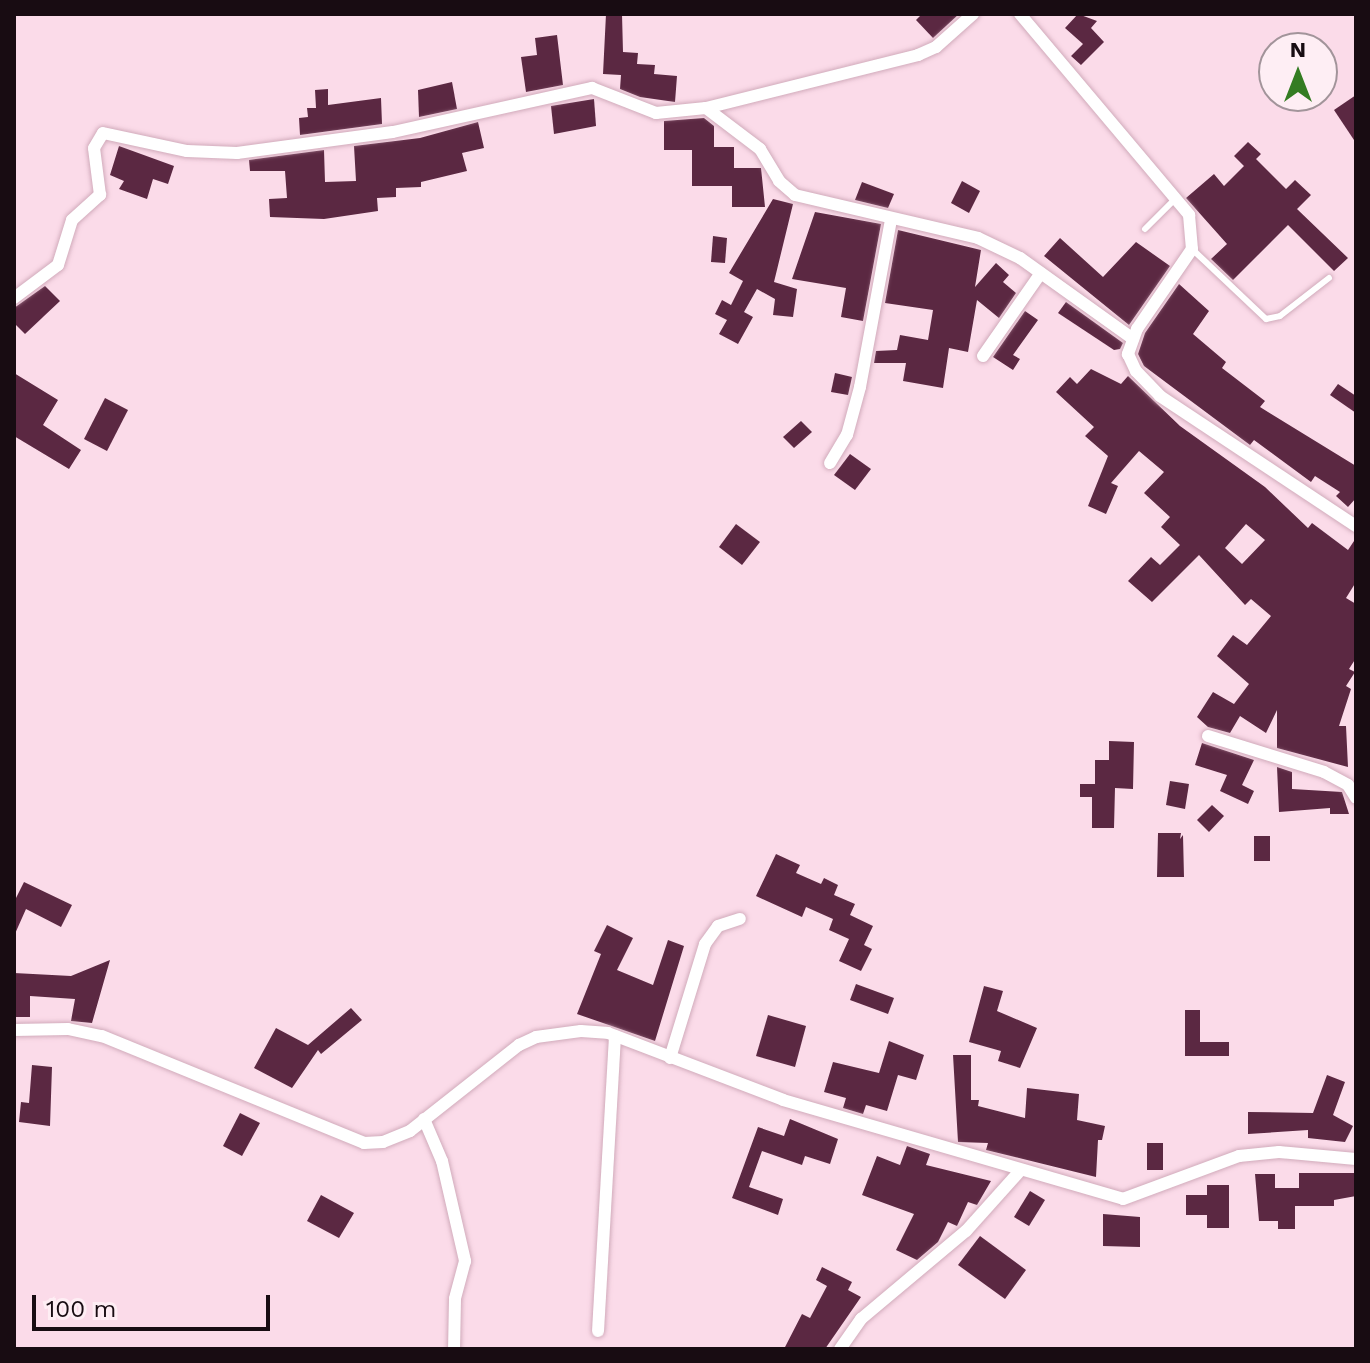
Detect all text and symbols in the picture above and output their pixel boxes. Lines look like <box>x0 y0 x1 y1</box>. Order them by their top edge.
north arrow <box>1258 32 1338 112</box>
text: N <box>1290 37 1306 62</box>
scale bar <box>36 1279 274 1329</box>
text: 100 m <box>46 1295 116 1323</box>

